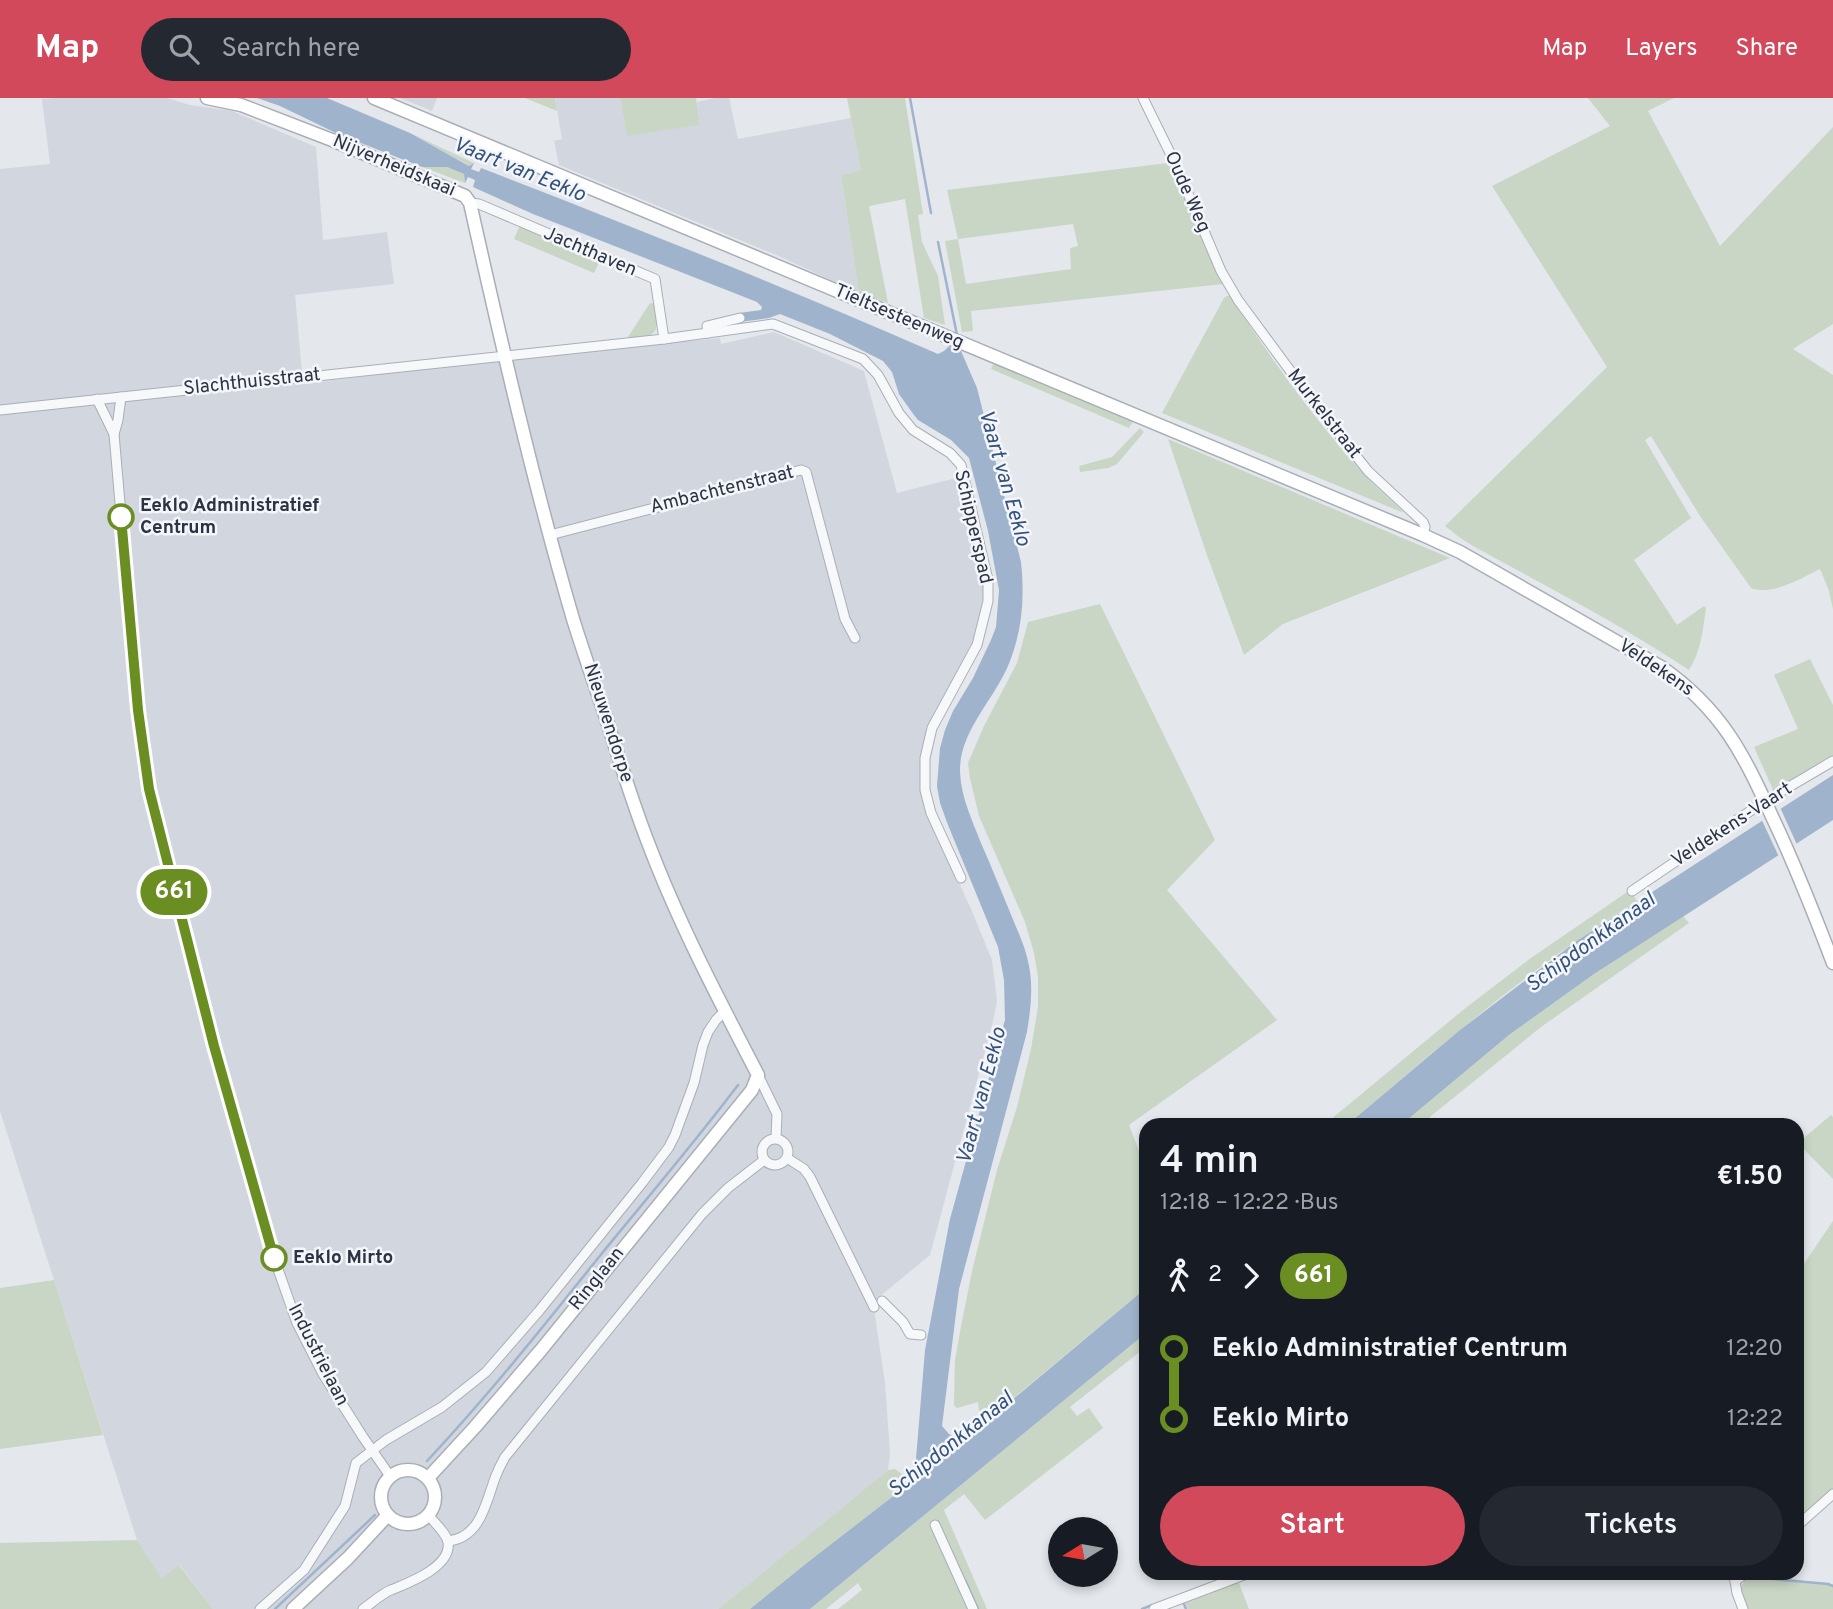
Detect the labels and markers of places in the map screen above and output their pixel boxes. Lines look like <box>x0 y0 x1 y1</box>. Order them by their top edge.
place label: Eeklo Administratief Centrum <box>140 494 319 540</box>
marker: Eeklo Administratief Centrum <box>108 504 134 530</box>
marker: Eeklo Mirto <box>261 1245 287 1271</box>
place label: Eeklo Mirto <box>293 1246 393 1270</box>

